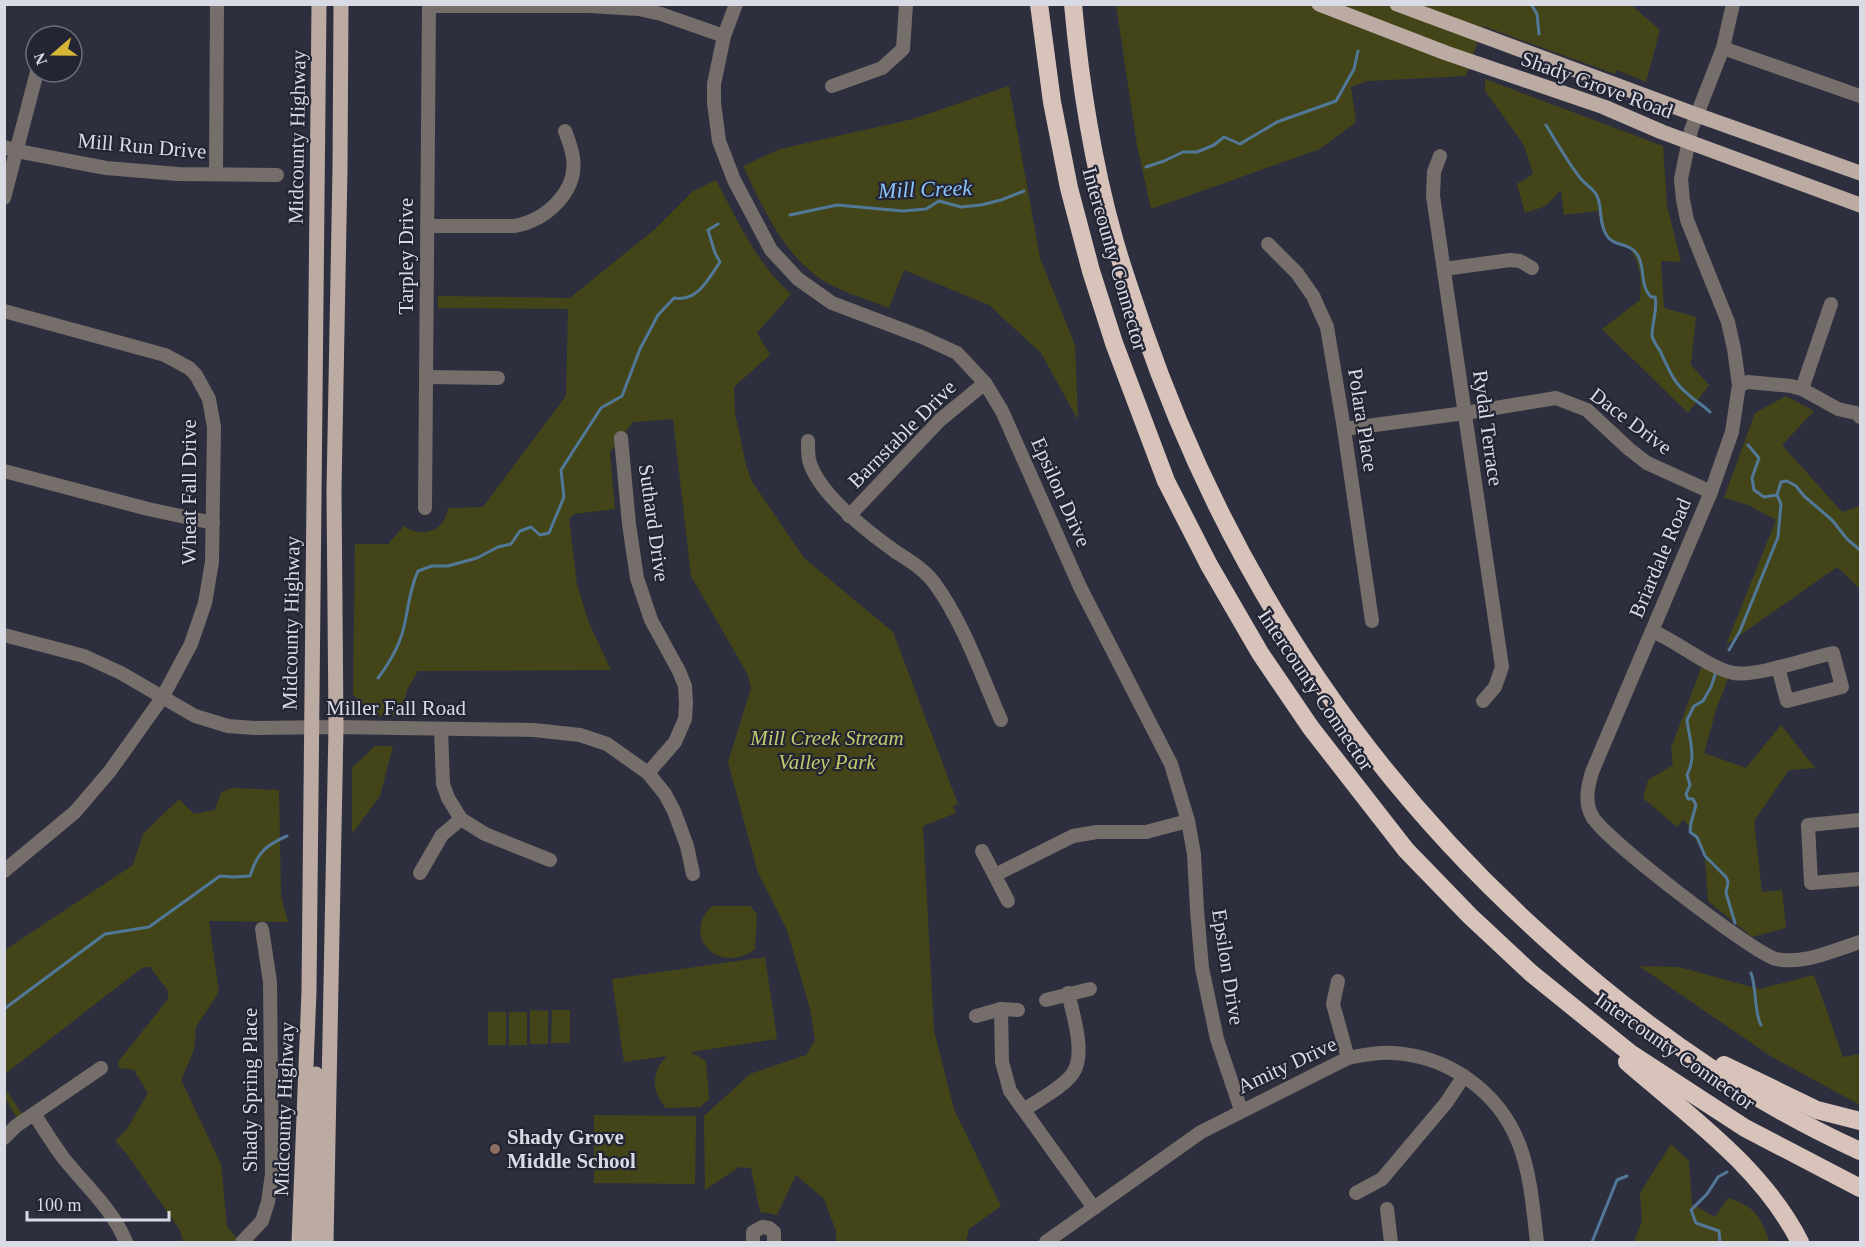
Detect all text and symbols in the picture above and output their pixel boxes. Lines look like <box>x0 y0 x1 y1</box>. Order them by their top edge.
north arrow <box>24 24 84 84</box>
street label: Shady Grove Road <box>1518 46 1677 124</box>
street label: Midcounty Highway <box>283 49 311 224</box>
text: N <box>30 50 50 67</box>
street label: Mill Run Drive <box>76 128 208 164</box>
street label: Intercounty Connector <box>1077 165 1153 353</box>
water label: Mill Creek <box>877 175 974 203</box>
street label: Tarpley Drive <box>394 198 418 314</box>
street label: Polara Place <box>1343 367 1383 473</box>
street label: Rydal Terrace <box>1468 368 1508 488</box>
street label: Barnstable Drive <box>843 375 961 493</box>
street label: Dace Drive <box>1585 382 1677 460</box>
street label: Wheat Fall Drive <box>177 419 201 565</box>
street label: Epsilon Drive <box>1026 434 1096 550</box>
street label: Suthard Drive <box>634 463 674 583</box>
street label: Briardale Road <box>1624 494 1696 621</box>
street label: Midcounty Highway <box>277 535 305 710</box>
street label: Intercounty Connector <box>1253 605 1379 775</box>
street label: Miller Fall Road <box>326 696 466 720</box>
park label: Mill Creek Stream Valley Park <box>749 726 904 774</box>
street label: Epsilon Drive <box>1207 907 1249 1027</box>
street label: Intercounty Connector <box>1590 987 1760 1115</box>
street label: Shady Spring Place <box>238 1008 262 1172</box>
street label: Midcounty Highway <box>269 1021 299 1197</box>
street label: Amity Drive <box>1234 1032 1340 1098</box>
place label: Shady Grove Middle School <box>507 1125 636 1173</box>
marker: Shady Grove Middle School <box>488 1142 502 1156</box>
scale bar <box>27 1184 170 1222</box>
text: 100 m <box>36 1195 82 1215</box>

